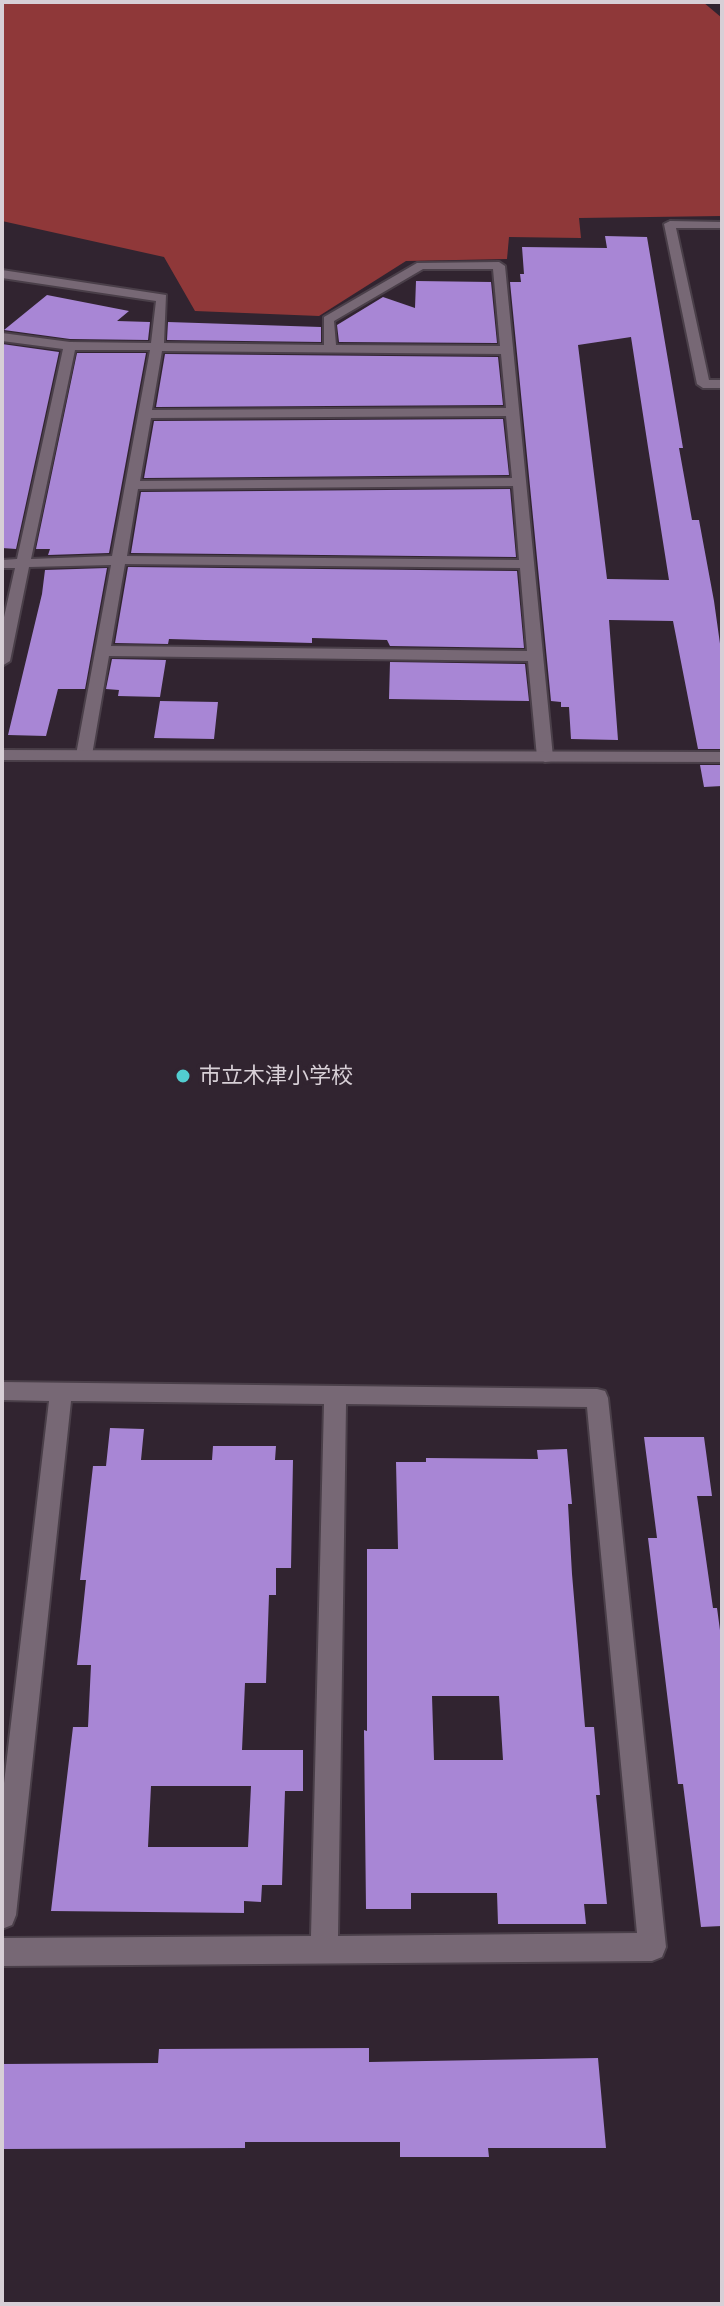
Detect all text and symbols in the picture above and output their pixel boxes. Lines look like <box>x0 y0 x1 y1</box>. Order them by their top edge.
place label: 市立木津小学校 <box>199 1063 353 1089</box>
marker: 市立木津小学校 <box>174 1067 192 1085</box>

